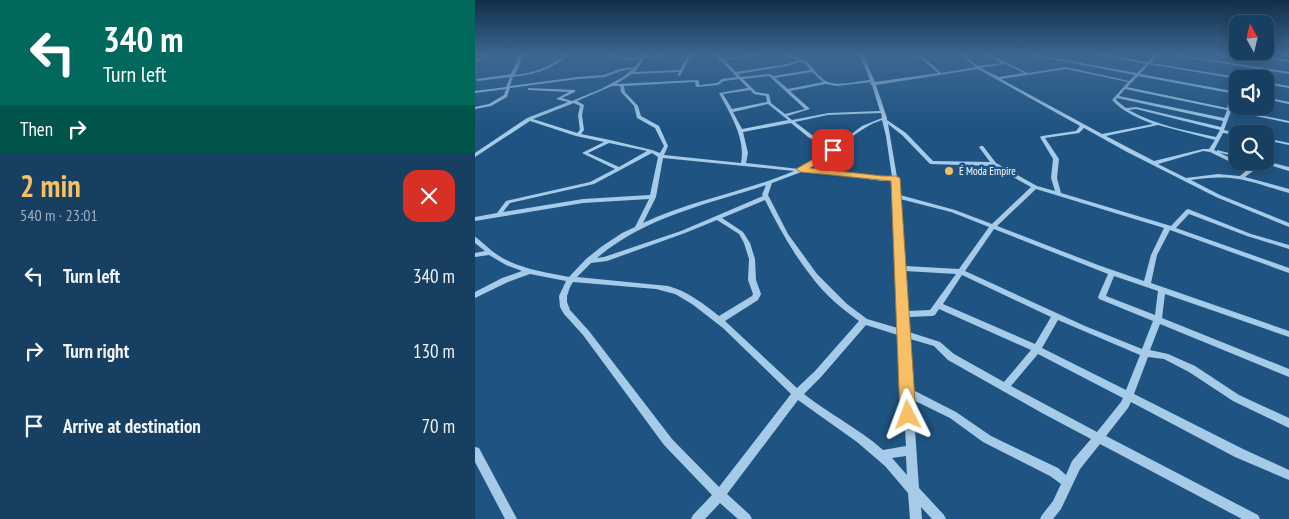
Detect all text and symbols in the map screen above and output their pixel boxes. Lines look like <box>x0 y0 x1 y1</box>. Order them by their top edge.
north arrow <box>1229 15 1274 60</box>
map controls <box>1229 15 1274 170</box>
text: 340 m <box>103 16 184 62</box>
icon: left <box>20 20 85 85</box>
text: Turn left <box>103 60 167 88</box>
button: sound <box>1229 70 1274 115</box>
icon: right <box>63 115 91 143</box>
text: Then <box>20 117 53 141</box>
button: search <box>1229 125 1274 170</box>
pin <box>812 129 854 171</box>
icon: arrive <box>819 136 847 164</box>
place label: É Moda Empire <box>959 164 1016 178</box>
marker: É Moda Empire <box>943 165 955 177</box>
text: 2 min <box>20 166 81 205</box>
button: close <box>403 170 455 222</box>
text: 540 m · 23:01 <box>20 205 98 225</box>
icon: left <box>20 262 48 290</box>
text: Turn left <box>63 264 120 288</box>
text: 340 m <box>413 264 455 288</box>
icon: right <box>20 337 48 365</box>
text: Turn right <box>63 339 129 363</box>
text: 130 m <box>413 339 455 363</box>
position arrow <box>881 388 933 440</box>
icon: arrive <box>20 412 48 440</box>
text: Arrive at destination <box>63 414 201 438</box>
text: 70 m <box>422 414 455 438</box>

